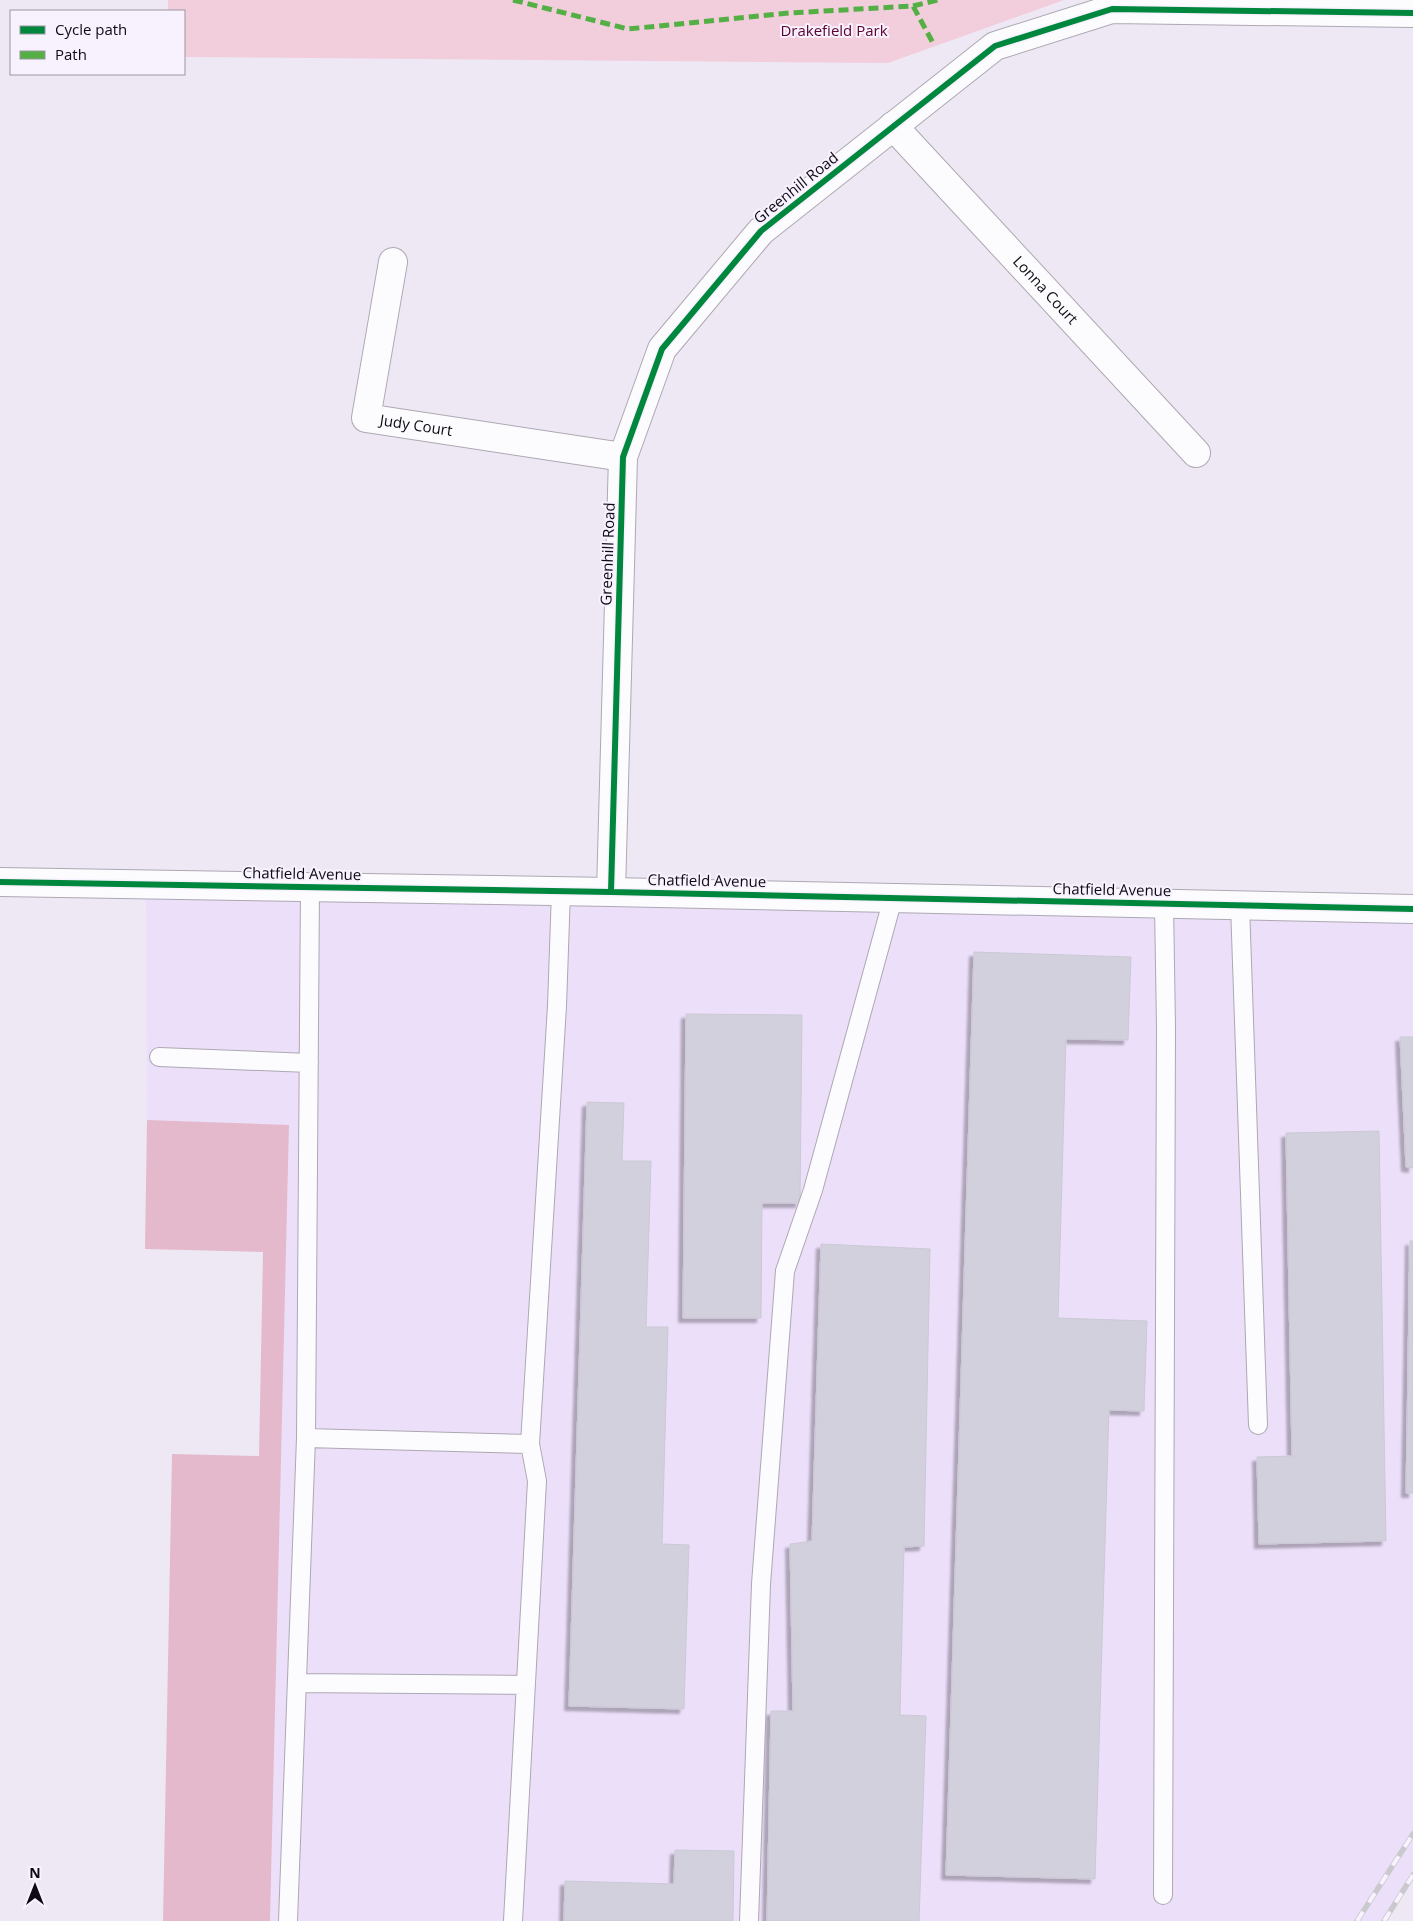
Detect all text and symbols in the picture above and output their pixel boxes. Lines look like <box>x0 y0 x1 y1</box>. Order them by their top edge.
legend <box>10 10 185 75</box>
text: Cycle path <box>55 19 127 39</box>
park label: Drakefield Park <box>780 20 888 40</box>
text: Path <box>55 44 87 64</box>
street label: Greenhill Road <box>749 147 842 228</box>
street label: Lonna Court <box>1009 251 1083 328</box>
street label: Judy Court <box>377 409 454 440</box>
street label: Greenhill Road <box>595 502 619 606</box>
street label: Chatfield Avenue <box>243 862 362 884</box>
street label: Chatfield Avenue <box>648 869 767 891</box>
street label: Chatfield Avenue <box>1053 878 1172 900</box>
north arrow <box>10 1861 60 1911</box>
text: N <box>29 1863 41 1882</box>

